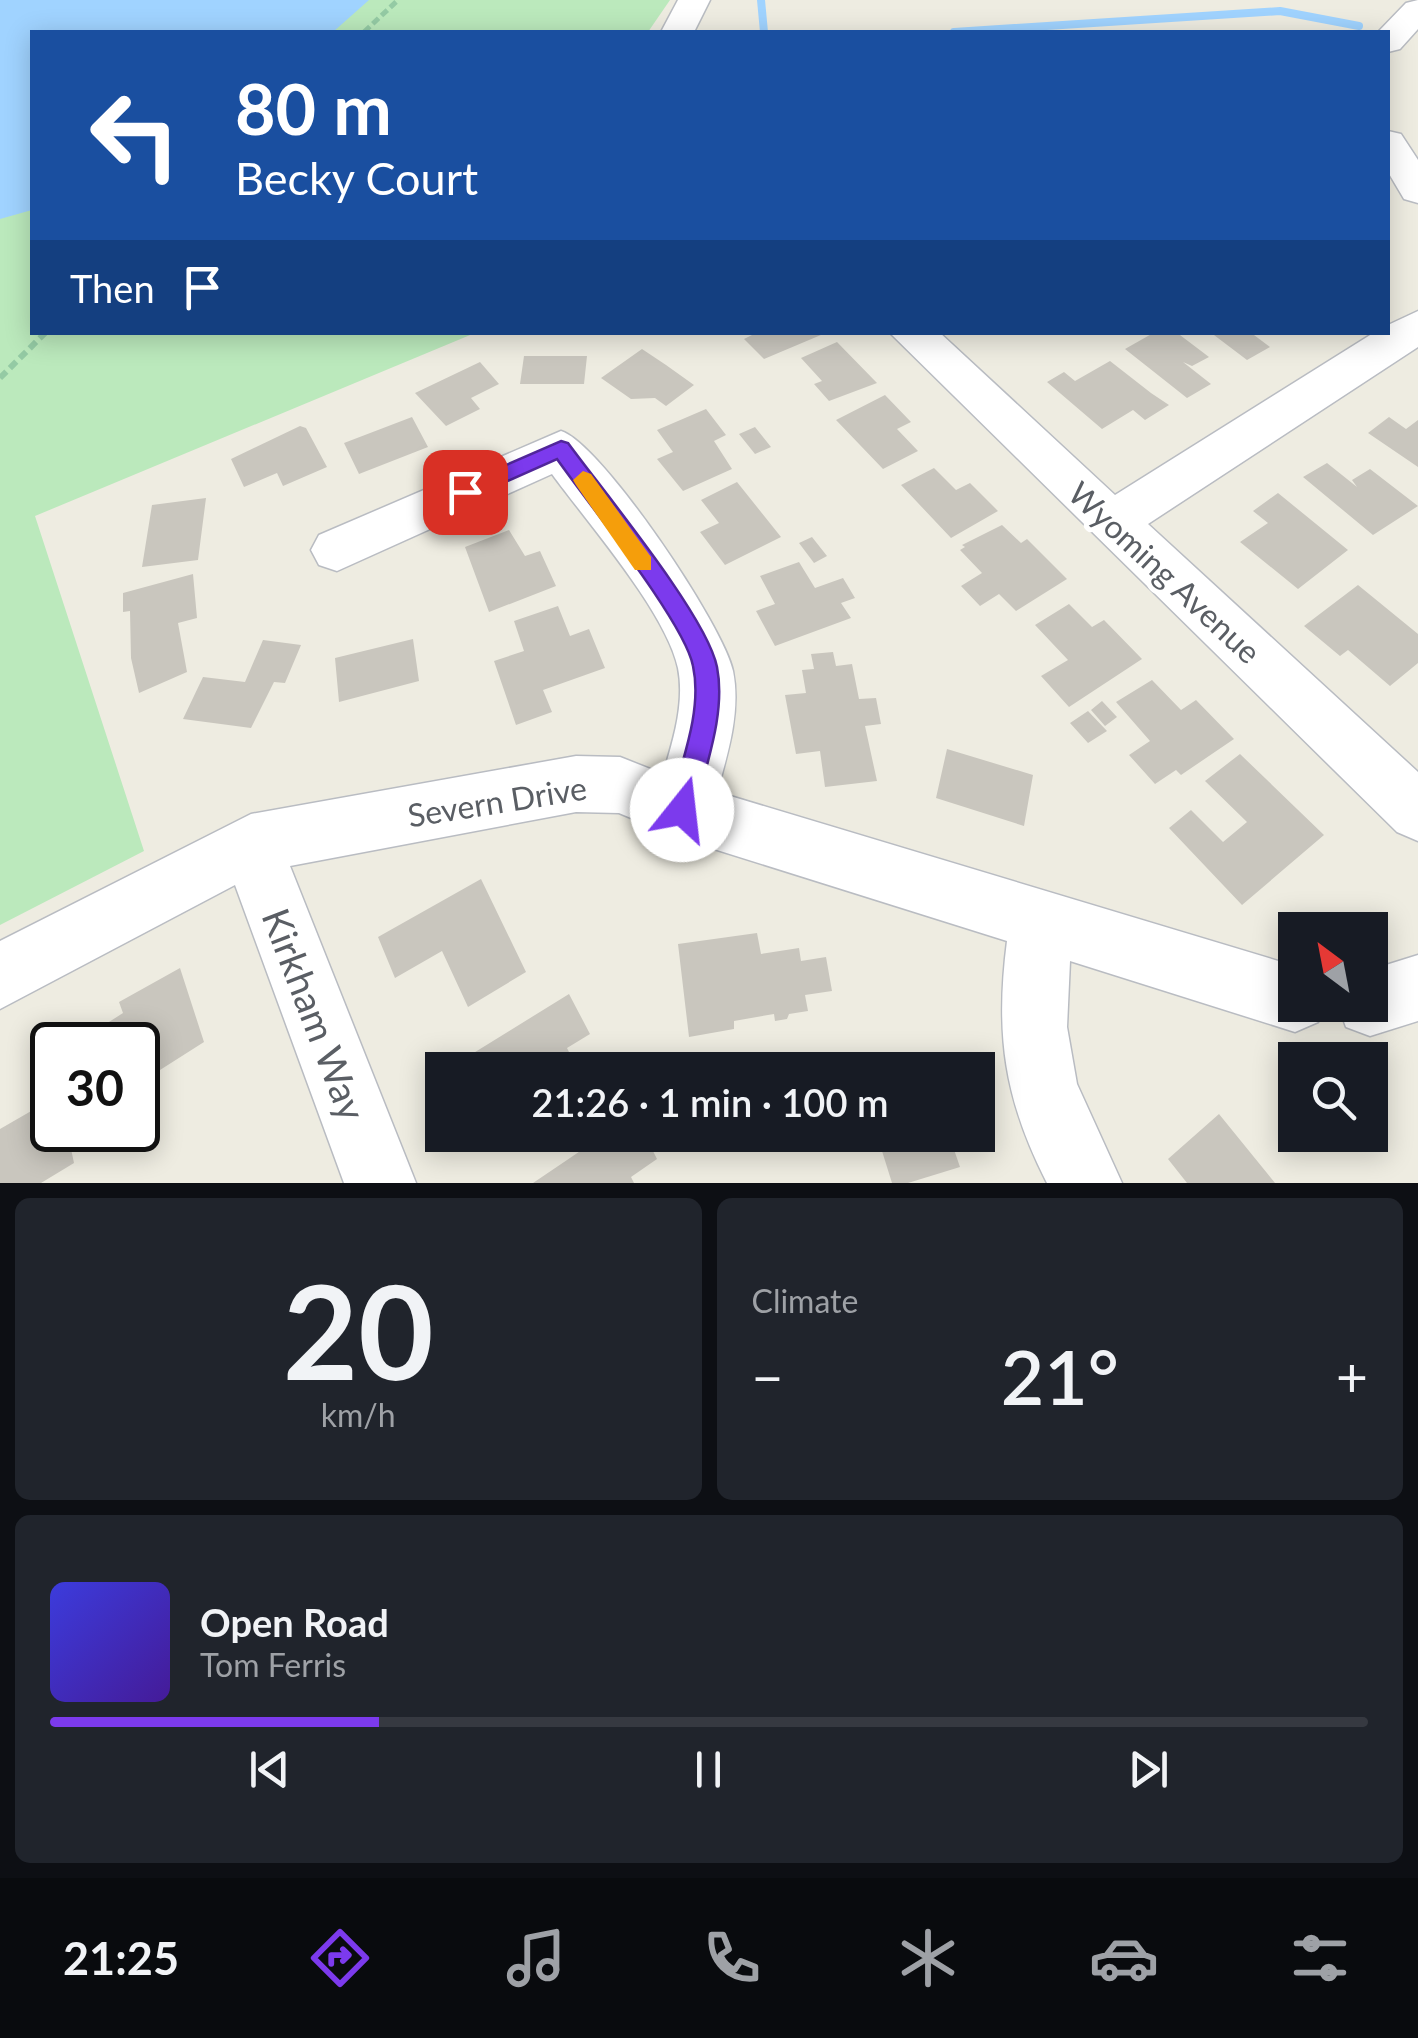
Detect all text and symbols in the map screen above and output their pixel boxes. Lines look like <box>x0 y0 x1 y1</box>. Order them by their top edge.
text: 80 m <box>235 66 392 150</box>
icon: left <box>70 70 200 200</box>
text: Becky Court <box>235 151 478 205</box>
icon: arrive <box>175 260 230 315</box>
text: Then <box>70 265 155 311</box>
pin <box>423 450 508 535</box>
icon: arrive <box>438 465 493 520</box>
street label: Wyoming Avenue <box>1061 473 1269 671</box>
position arrow <box>630 758 734 862</box>
street label: Severn Drive <box>405 768 589 834</box>
street label: Kirkham Way <box>254 902 377 1127</box>
north arrow <box>1278 912 1388 1022</box>
map controls <box>1278 912 1388 1152</box>
speed limit sign: 30 <box>30 1022 160 1152</box>
button: search <box>1278 1042 1388 1152</box>
text: 21:26 · 1 min · 100 m <box>532 1079 888 1125</box>
text: 20 <box>283 1252 434 1408</box>
text: Climate <box>752 1281 858 1320</box>
text: 21° <box>1001 1331 1119 1421</box>
text: − <box>752 1343 783 1409</box>
text: + <box>1336 1343 1368 1409</box>
text: km/h <box>321 1395 396 1434</box>
text: Open Road <box>200 1599 389 1645</box>
text: Tom Ferris <box>200 1645 346 1684</box>
icon: previous <box>242 1742 297 1797</box>
icon: pause <box>681 1742 736 1797</box>
icon: next <box>1121 1742 1176 1797</box>
icon: directions <box>305 1923 375 1993</box>
icon: music <box>501 1923 571 1993</box>
icon: phone <box>697 1923 767 1993</box>
icon: climate <box>893 1923 963 1993</box>
icon: car <box>1089 1923 1159 1993</box>
icon: filters <box>1285 1923 1355 1993</box>
text: 21:25 <box>63 1931 179 1985</box>

